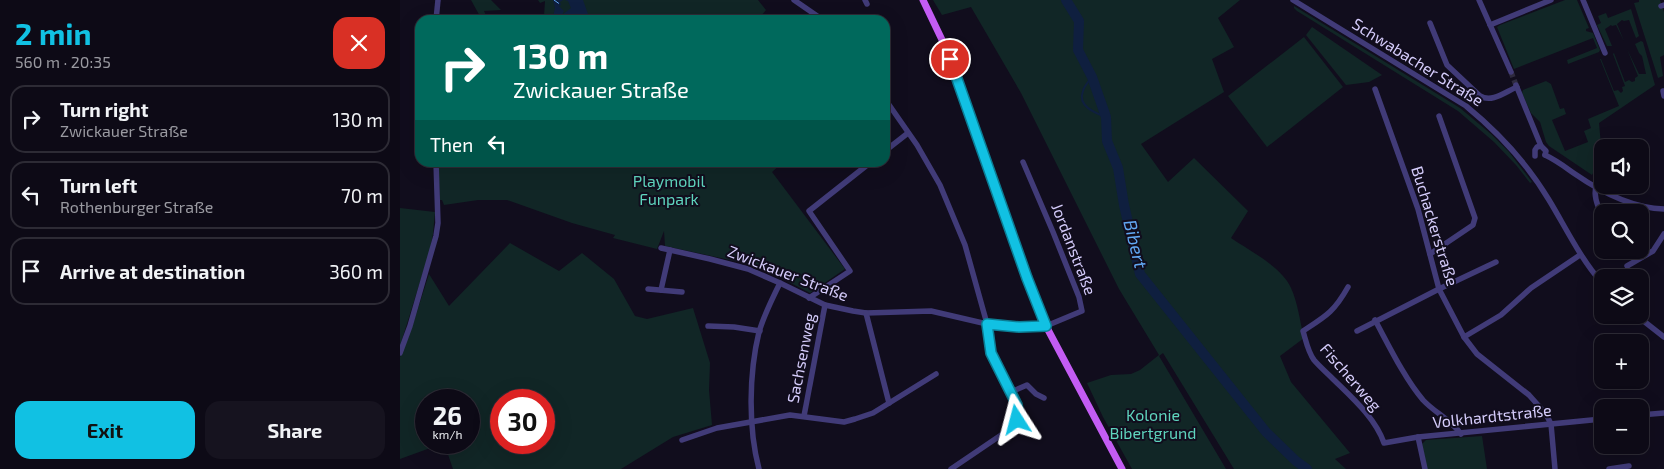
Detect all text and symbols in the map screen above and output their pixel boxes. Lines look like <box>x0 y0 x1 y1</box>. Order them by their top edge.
street label: Schwabacher Straße <box>1349 14 1487 110</box>
text: 2 min <box>15 15 92 51</box>
button: close <box>333 17 385 69</box>
text: 130 m <box>513 34 608 76</box>
icon: right <box>430 35 495 100</box>
pin <box>929 38 971 80</box>
icon: arrive <box>936 45 964 73</box>
text: 560 m · 20:35 <box>15 52 111 71</box>
text: Zwickauer Straße <box>513 76 689 102</box>
text: Turn right <box>60 98 148 121</box>
icon: right <box>17 105 45 133</box>
text: 130 m <box>333 108 383 131</box>
text: Zwickauer Straße <box>60 121 188 140</box>
icon: left <box>483 130 511 158</box>
text: Then <box>430 133 473 156</box>
map controls <box>1594 139 1649 454</box>
button: sound <box>1594 139 1649 194</box>
street label: Buchackerstraße <box>1408 164 1463 288</box>
park label: Playmobil Funpark <box>633 171 705 208</box>
text: Turn left <box>60 174 137 197</box>
icon: left <box>17 181 45 209</box>
text: 70 m <box>341 184 383 207</box>
text: Rothenburger Straße <box>60 197 213 216</box>
street label: Jordanstraße <box>1048 200 1101 297</box>
button: search <box>1594 204 1649 259</box>
water label: Bibert <box>1119 217 1153 271</box>
street label: Zwickauer Straße <box>725 241 851 304</box>
icon: arrive <box>17 257 45 285</box>
text: Arrive at destination <box>60 260 245 283</box>
text: 360 m <box>329 260 383 283</box>
button: layers <box>1594 269 1649 324</box>
street label: Sachsenweg <box>782 311 819 405</box>
button: + <box>1594 334 1649 389</box>
street label: Fischerweg <box>1317 339 1386 414</box>
speed limit sign: 30 <box>490 389 555 454</box>
position arrow <box>990 393 1042 445</box>
button: − <box>1594 399 1649 454</box>
text: 26 <box>433 400 462 430</box>
street label: Volkhardtstraße <box>1432 400 1552 431</box>
button: Exit <box>15 401 195 459</box>
button: Share <box>205 401 385 459</box>
park label: Kolonie Bibertgrund <box>1109 405 1197 442</box>
text: km/h <box>433 427 462 441</box>

